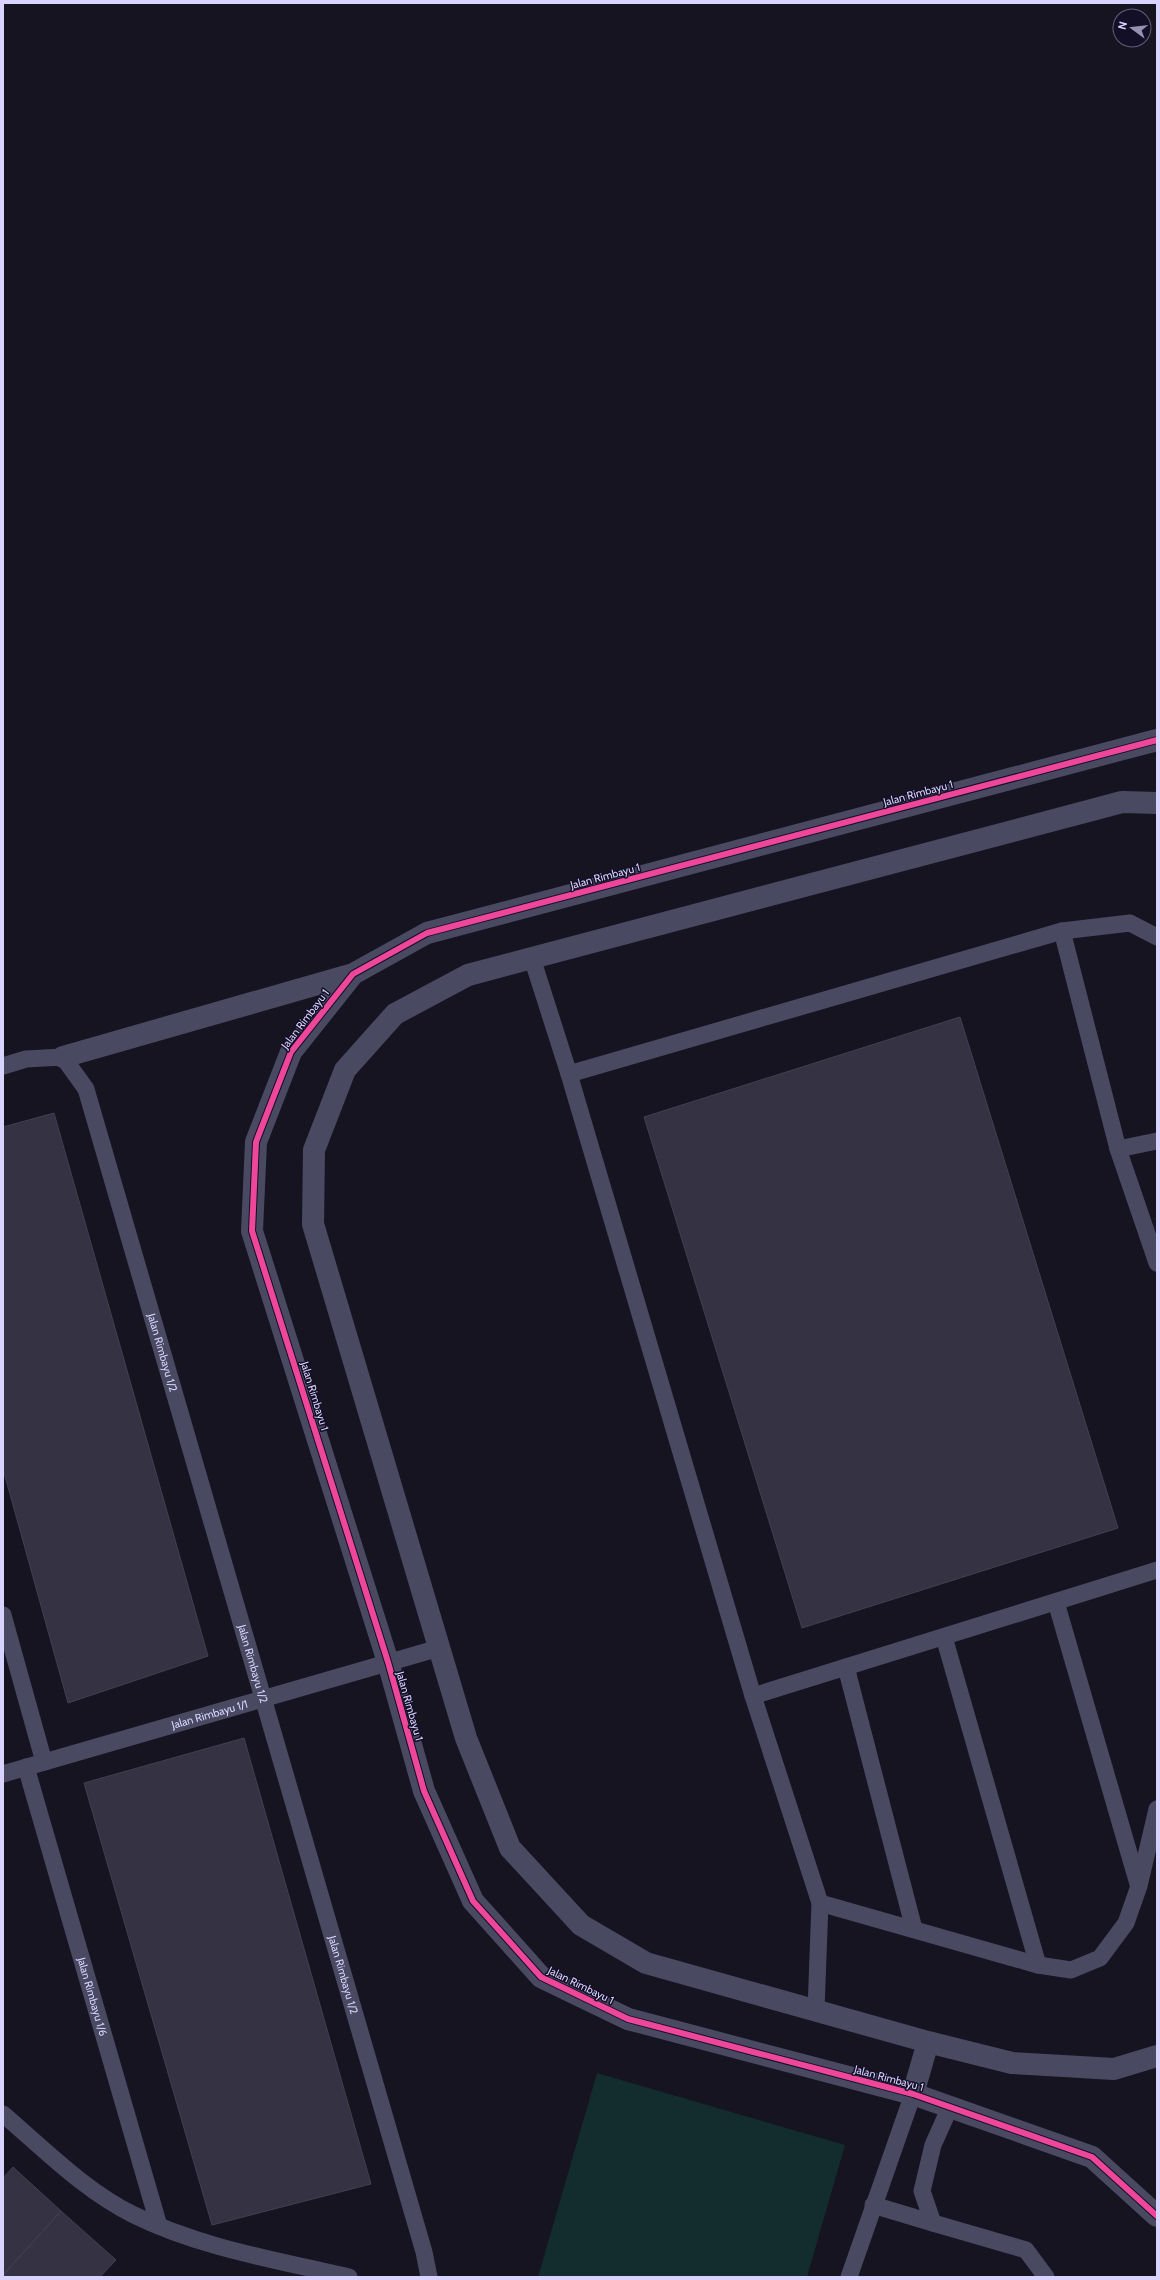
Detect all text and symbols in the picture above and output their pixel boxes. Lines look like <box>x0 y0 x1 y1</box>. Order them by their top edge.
north arrow <box>1112 8 1152 48</box>
text: N <box>1115 20 1130 31</box>
street label: Jalan Rimbayu 1 <box>881 777 954 809</box>
street label: Jalan Rimbayu 1 <box>568 860 641 892</box>
street label: Jalan Rimbayu 1 <box>277 986 332 1053</box>
street label: Jalan Rimbayu 1/2 <box>144 1311 181 1394</box>
street label: Jalan Rimbayu 1 <box>298 1359 332 1432</box>
street label: Jalan Rimbayu 1/2 <box>235 1622 271 1705</box>
street label: Jalan Rimbayu 1 <box>393 1669 427 1742</box>
street label: Jalan Rimbayu 1/1 <box>169 1697 249 1732</box>
street label: Jalan Rimbayu 1/2 <box>325 1933 362 2016</box>
street label: Jalan Rimbayu 1/6 <box>74 1955 111 2037</box>
street label: Jalan Rimbayu 1 <box>545 1963 616 2007</box>
street label: Jalan Rimbayu 1 <box>852 2062 925 2094</box>

